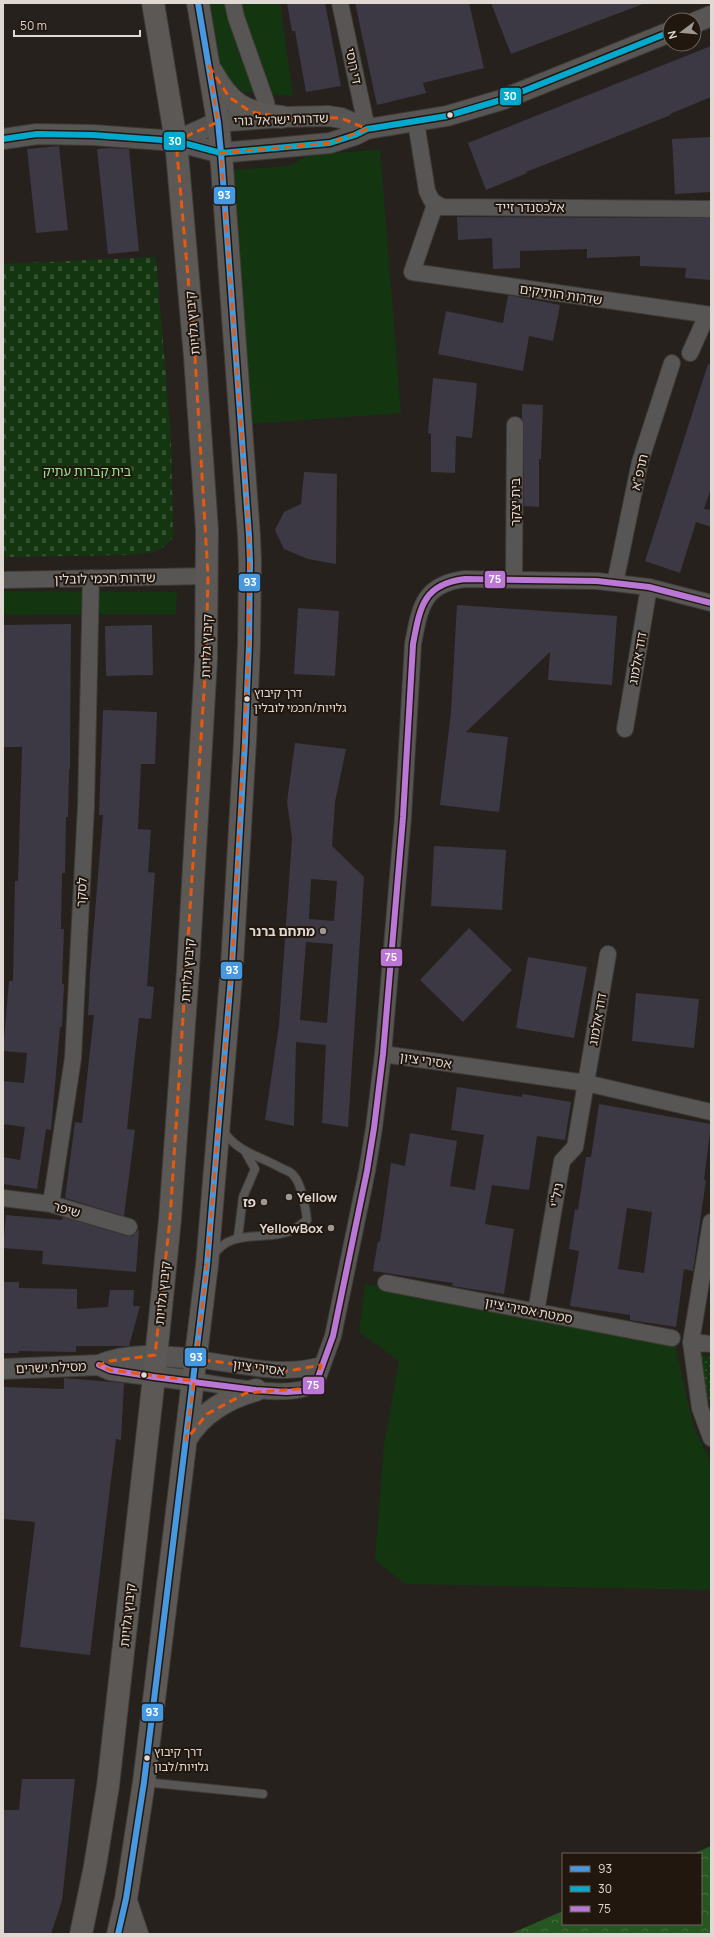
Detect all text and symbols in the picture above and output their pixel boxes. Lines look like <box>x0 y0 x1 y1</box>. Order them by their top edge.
scale bar <box>14 12 140 38</box>
north arrow <box>662 12 702 52</box>
text: 50 m <box>20 17 47 34</box>
text: N <box>664 29 680 41</box>
street label: די רוסי <box>341 46 367 86</box>
line badge: 30 <box>499 87 522 106</box>
text: 30 <box>503 88 517 103</box>
street label: שדרות ישראל גורי <box>233 108 329 130</box>
unlabelled marker <box>445 110 455 120</box>
line badge: 30 <box>163 131 186 151</box>
text: 30 <box>168 133 182 148</box>
line badge: 93 <box>213 186 236 205</box>
text: 93 <box>217 187 231 202</box>
street label: אלכסנדר זייד <box>495 198 565 216</box>
street label: שדרות הותיקים <box>518 279 604 309</box>
street label: קיבוץ גלויות <box>180 290 204 356</box>
street label: תרפ"א <box>626 452 652 492</box>
park label: בית קברות עתיק <box>43 462 131 480</box>
street label: בית יצקר <box>506 478 524 526</box>
street label: שדרות חכמי לובלין <box>54 568 156 588</box>
line badge: 75 <box>484 570 506 589</box>
text: 75 <box>489 571 501 586</box>
line badge: 93 <box>238 573 261 592</box>
text: 93 <box>243 574 257 589</box>
street label: קיבוץ גלויות <box>196 614 216 678</box>
street label: דוד אלמוג <box>624 630 650 686</box>
place label: דרך קיבוץ גלויות/חכמי לובלין <box>254 684 347 716</box>
marker: דרך קיבוץ גלויות/חכמי לובלין <box>242 694 252 704</box>
street label: לסקר <box>71 876 91 907</box>
place label: מתחם ברנר <box>249 922 315 940</box>
marker: מתחם ברנר <box>318 926 328 936</box>
street label: קיבוץ גלויות <box>176 937 198 1003</box>
line badge: 75 <box>380 948 403 967</box>
text: 75 <box>385 949 397 964</box>
line badge: 93 <box>220 961 243 980</box>
text: 93 <box>225 962 239 977</box>
street label: דוד אלמוג <box>584 991 610 1047</box>
street label: אסירי ציון <box>399 1047 453 1073</box>
street label: ניל"י <box>545 1181 567 1209</box>
place label: Yellow <box>297 1188 338 1206</box>
marker: Yellow <box>284 1192 294 1202</box>
place label: פז <box>243 1193 256 1211</box>
street label: שיפר <box>51 1197 83 1221</box>
marker: פז <box>259 1197 269 1207</box>
place label: YellowBox <box>260 1219 324 1237</box>
marker: YellowBox <box>326 1223 336 1233</box>
street label: קיבוץ גלויות <box>150 1260 174 1326</box>
street label: סמטת אסירי ציון <box>484 1293 574 1327</box>
line badge: 93 <box>184 1347 207 1367</box>
text: 93 <box>189 1349 203 1364</box>
street label: אסירי ציון <box>232 1355 286 1379</box>
street label: מסילת ישרים <box>15 1357 87 1377</box>
unlabelled marker <box>139 1370 149 1380</box>
line badge: 75 <box>302 1376 325 1395</box>
text: 75 <box>307 1377 319 1392</box>
street label: קיבוץ גלויות <box>115 1582 139 1648</box>
line badge: 93 <box>141 1703 164 1722</box>
text: 93 <box>145 1704 159 1719</box>
place label: דרך קיבוץ גלויות/לבון <box>154 1743 209 1775</box>
marker: דרך קיבוץ גלויות/לבון <box>142 1753 152 1763</box>
legend <box>562 1853 702 1925</box>
text: 93 <box>598 1860 612 1877</box>
text: 30 <box>598 1880 612 1897</box>
text: 75 <box>598 1900 611 1917</box>

